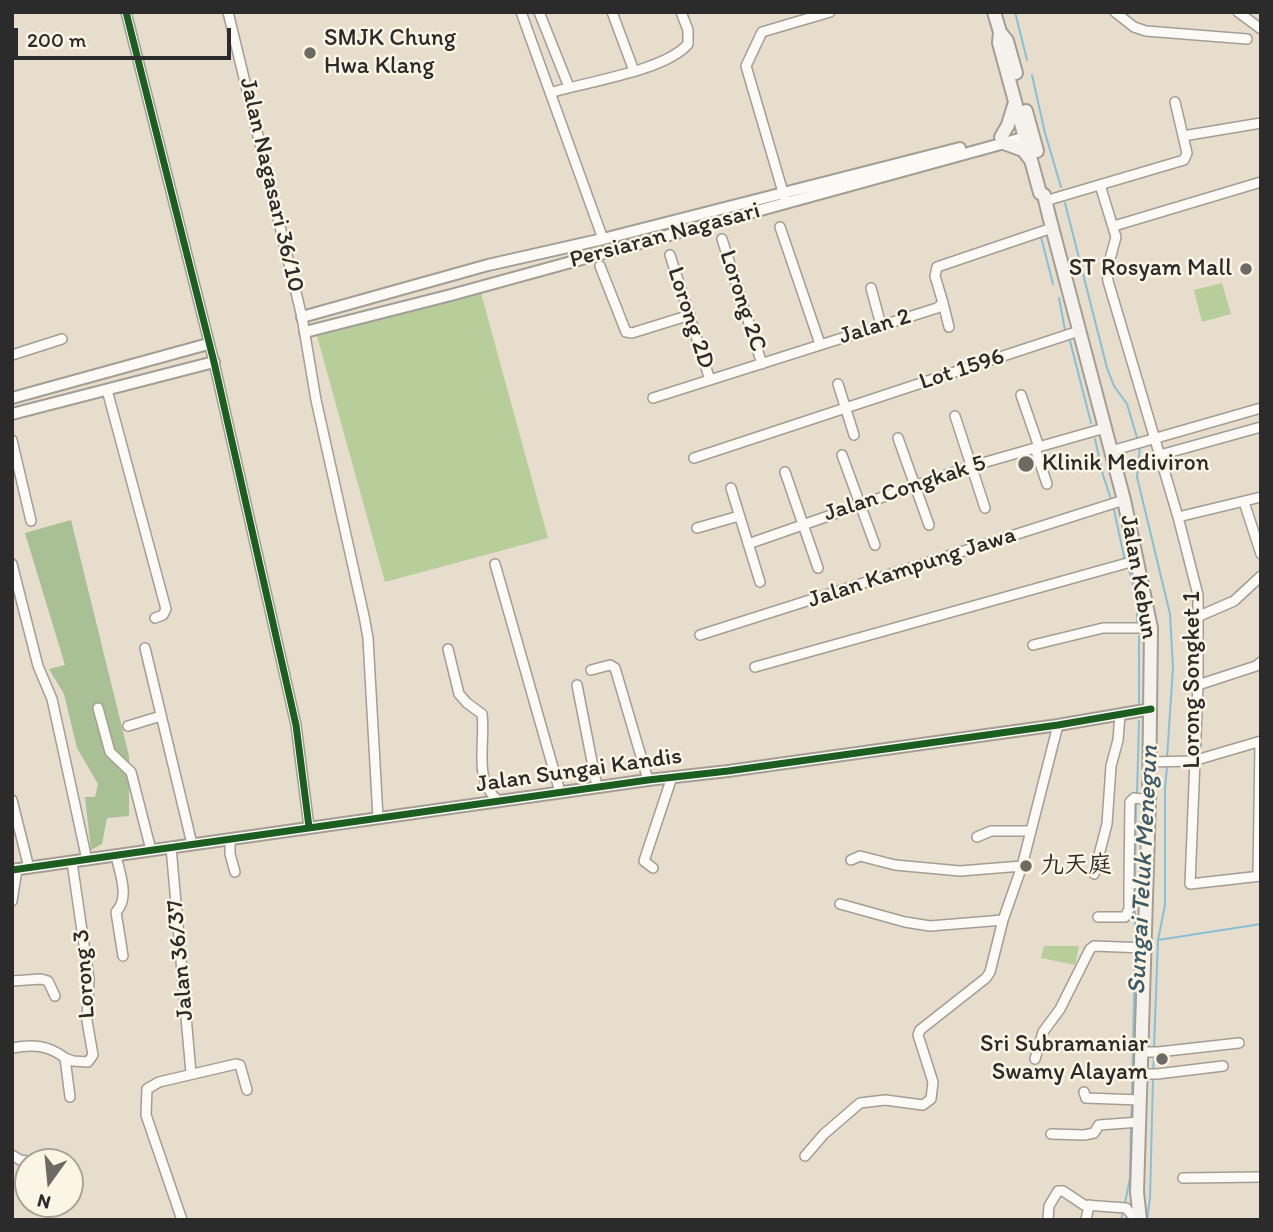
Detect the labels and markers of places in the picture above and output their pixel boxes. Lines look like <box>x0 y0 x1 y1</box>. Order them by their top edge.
place label: SMJK Chung Hwa Klang <box>324 25 456 81</box>
marker: SMJK Chung Hwa Klang <box>302 45 318 61</box>
place label: ST Rosyam Mall <box>1069 255 1232 283</box>
marker: ST Rosyam Mall <box>1238 261 1254 277</box>
place label: Klinik Mediviron <box>1042 450 1209 478</box>
marker: Klinik Mediviron <box>1016 454 1036 474</box>
place label: 九天庭 <box>1040 852 1112 880</box>
marker: 九天庭 <box>1018 858 1034 874</box>
place label: Sri Subramaniar Swamy Alayam <box>980 1031 1148 1087</box>
marker: Sri Subramaniar Swamy Alayam <box>1154 1051 1170 1067</box>

